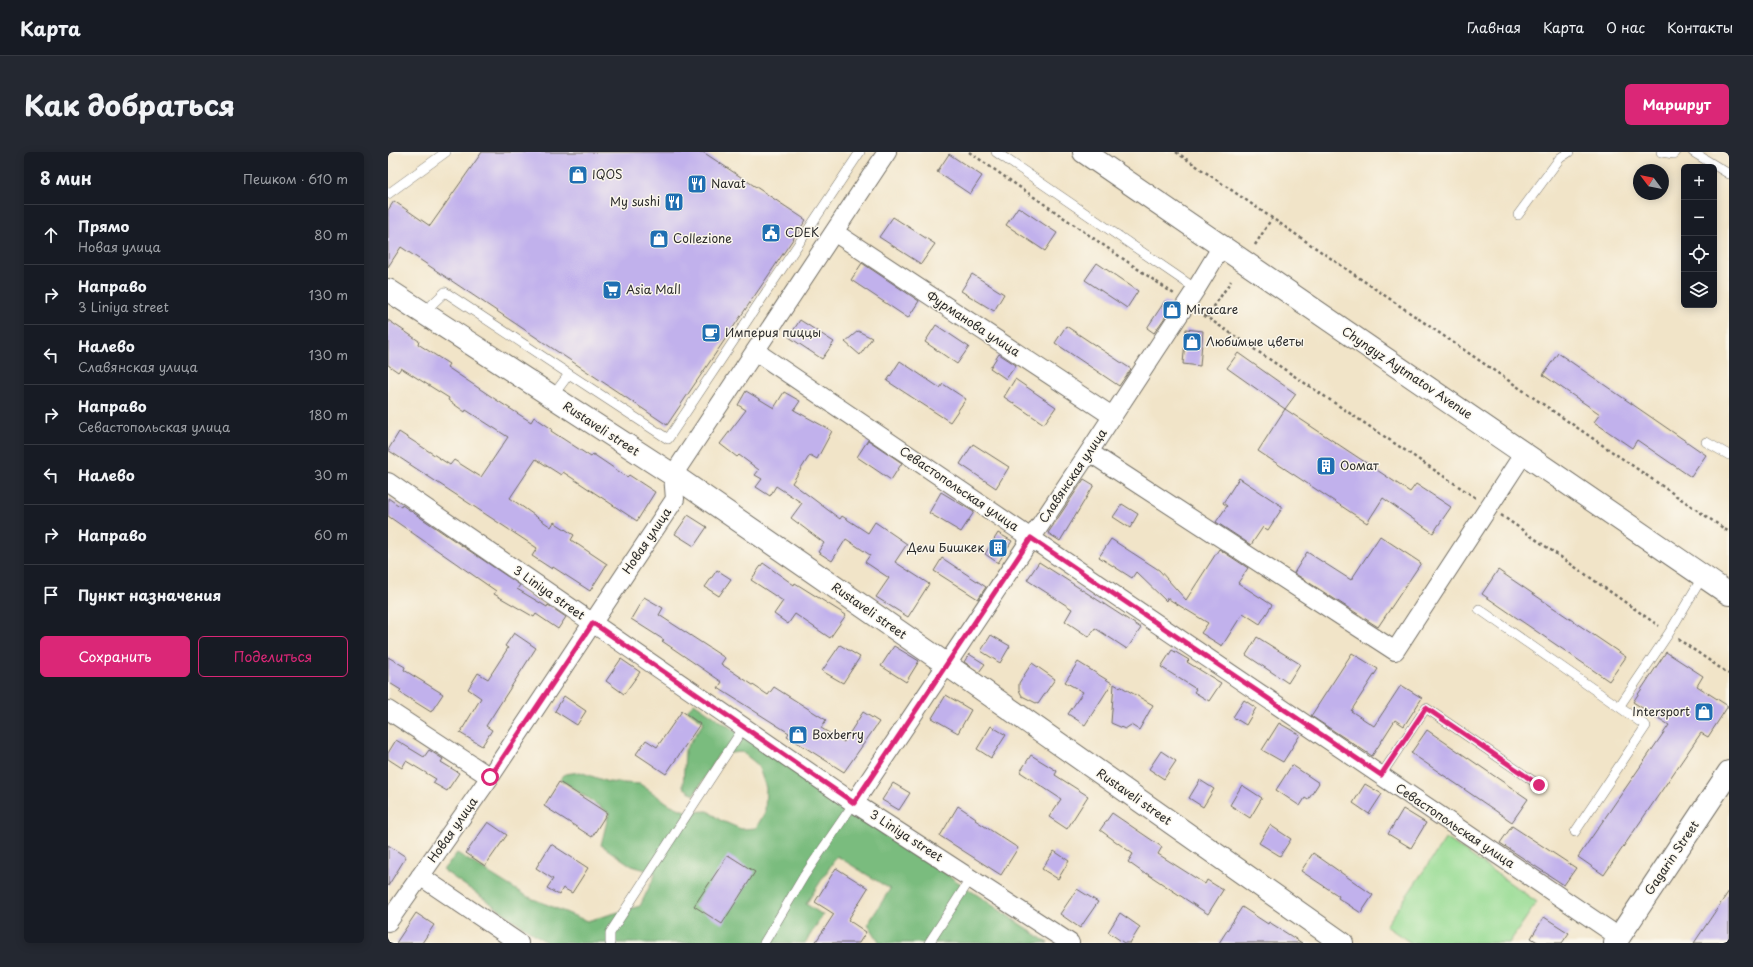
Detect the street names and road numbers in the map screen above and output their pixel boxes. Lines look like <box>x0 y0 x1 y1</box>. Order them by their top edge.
street label: Фурманова улица <box>923 286 1024 360</box>
street label: Chyngyz Aytmatov Avenue <box>1339 322 1477 423</box>
street label: Rustaveli street <box>560 397 643 460</box>
street label: Славянская улица <box>1034 424 1111 526</box>
street label: Севастопольская улица <box>896 441 1023 535</box>
street label: Новая улица <box>617 503 675 577</box>
street label: 3 Liniya street <box>510 561 589 624</box>
street label: Rustaveli street <box>828 578 911 643</box>
street label: Rustaveli street <box>1093 764 1176 829</box>
street label: Севастопольская улица <box>1392 778 1519 872</box>
street label: Новая улица <box>423 793 482 866</box>
street label: 3 Liniya street <box>866 805 947 866</box>
street label: Gagarin Street <box>1640 816 1703 898</box>

